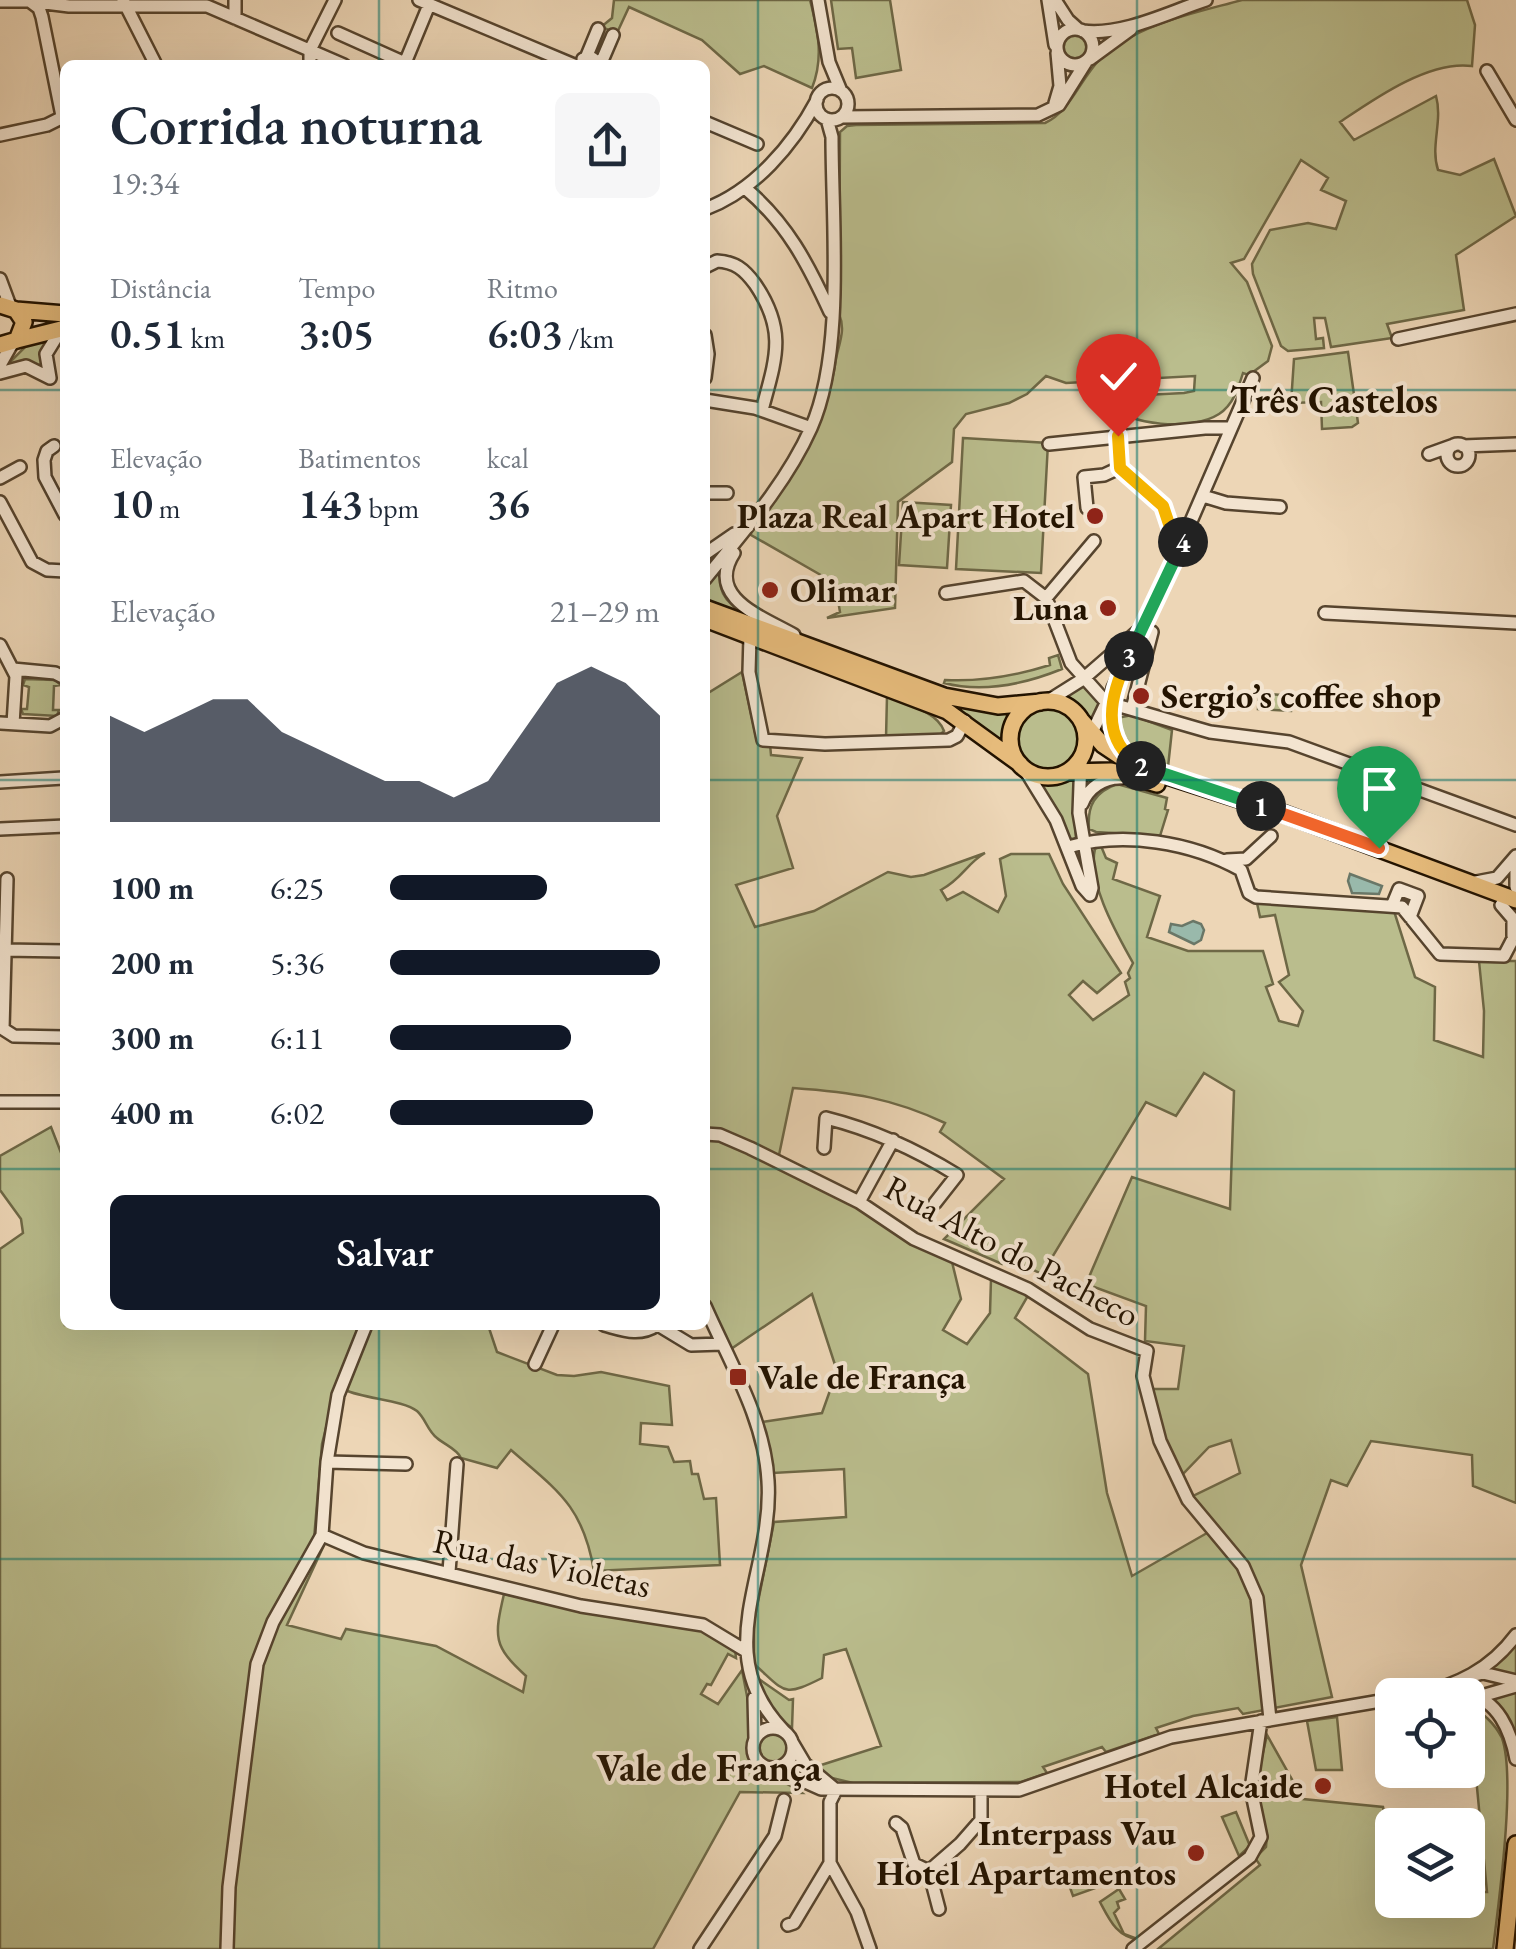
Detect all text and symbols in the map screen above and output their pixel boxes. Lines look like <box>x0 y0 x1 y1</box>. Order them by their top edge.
text: Corrida noturna <box>110 89 482 160</box>
button: share <box>555 93 660 198</box>
text: 19:34 <box>110 162 179 204</box>
text: Distância <box>110 270 211 306</box>
text: Tempo <box>298 270 375 306</box>
text: Ritmo <box>487 270 558 306</box>
text: 0.51 <box>110 306 185 361</box>
text: 3:05 <box>298 306 374 361</box>
text: 6:03 <box>487 306 563 361</box>
text: km <box>185 320 225 356</box>
text: /km <box>563 320 614 356</box>
pin <box>1076 334 1161 437</box>
icon: check <box>1091 349 1146 404</box>
district label: Três Castelos <box>1230 375 1438 424</box>
text: Elevação <box>110 440 202 476</box>
text: Batimentos <box>298 440 421 476</box>
text: kcal <box>487 440 529 476</box>
text: 10 <box>110 476 153 531</box>
text: 143 <box>298 476 363 531</box>
text: 36 <box>487 476 530 531</box>
text: m <box>153 490 180 526</box>
text: bpm <box>363 490 419 526</box>
place label: Plaza Real Apart Hotel <box>737 493 1075 538</box>
marker: Plaza Real Apart Hotel <box>1084 505 1106 527</box>
pin: 4 <box>1158 517 1208 567</box>
text: 4 <box>1176 524 1190 560</box>
place label: Olimar <box>790 567 895 612</box>
marker: Olimar <box>759 579 781 601</box>
place label: Luna <box>1013 585 1089 630</box>
text: Elevação <box>110 590 216 632</box>
text: 21–29 m <box>550 590 660 632</box>
marker: Luna <box>1097 597 1119 619</box>
pin: 3 <box>1104 631 1154 681</box>
text: 3 <box>1122 638 1136 674</box>
place label: Sergio’s coffee shop <box>1161 673 1441 718</box>
marker: Sergio’s coffee shop <box>1130 685 1152 707</box>
pin: 2 <box>1116 741 1166 791</box>
pin <box>1337 746 1422 849</box>
text: 2 <box>1134 748 1148 784</box>
icon: arrive <box>1352 761 1407 816</box>
pin: 1 <box>1236 781 1286 831</box>
text: 1 <box>1254 788 1268 824</box>
text: 100 m <box>110 867 194 909</box>
text: 6:25 <box>270 867 324 909</box>
text: 200 m <box>110 942 194 984</box>
text: 5:36 <box>270 942 324 984</box>
text: 300 m <box>110 1017 194 1059</box>
text: 6:11 <box>270 1017 324 1059</box>
text: 400 m <box>110 1092 194 1134</box>
text: 6:02 <box>270 1092 324 1134</box>
street label: Rua Alto do Pacheco <box>877 1164 1147 1337</box>
button: Salvar <box>110 1195 660 1310</box>
place label: Vale de França <box>758 1354 966 1399</box>
marker: Vale de França <box>727 1366 749 1388</box>
street label: Rua das Violetas <box>429 1518 655 1607</box>
map controls <box>1375 1678 1485 1918</box>
button: locate <box>1375 1678 1485 1788</box>
district label: Vale de França <box>596 1743 822 1792</box>
place label: Hotel Alcaide <box>1104 1763 1303 1808</box>
marker: Hotel Alcaide <box>1312 1775 1334 1797</box>
button: layers <box>1375 1808 1485 1918</box>
place label: Interpass Vau Hotel Apartamentos <box>877 1810 1176 1895</box>
marker: Interpass Vau Hotel Apartamentos <box>1185 1842 1207 1864</box>

